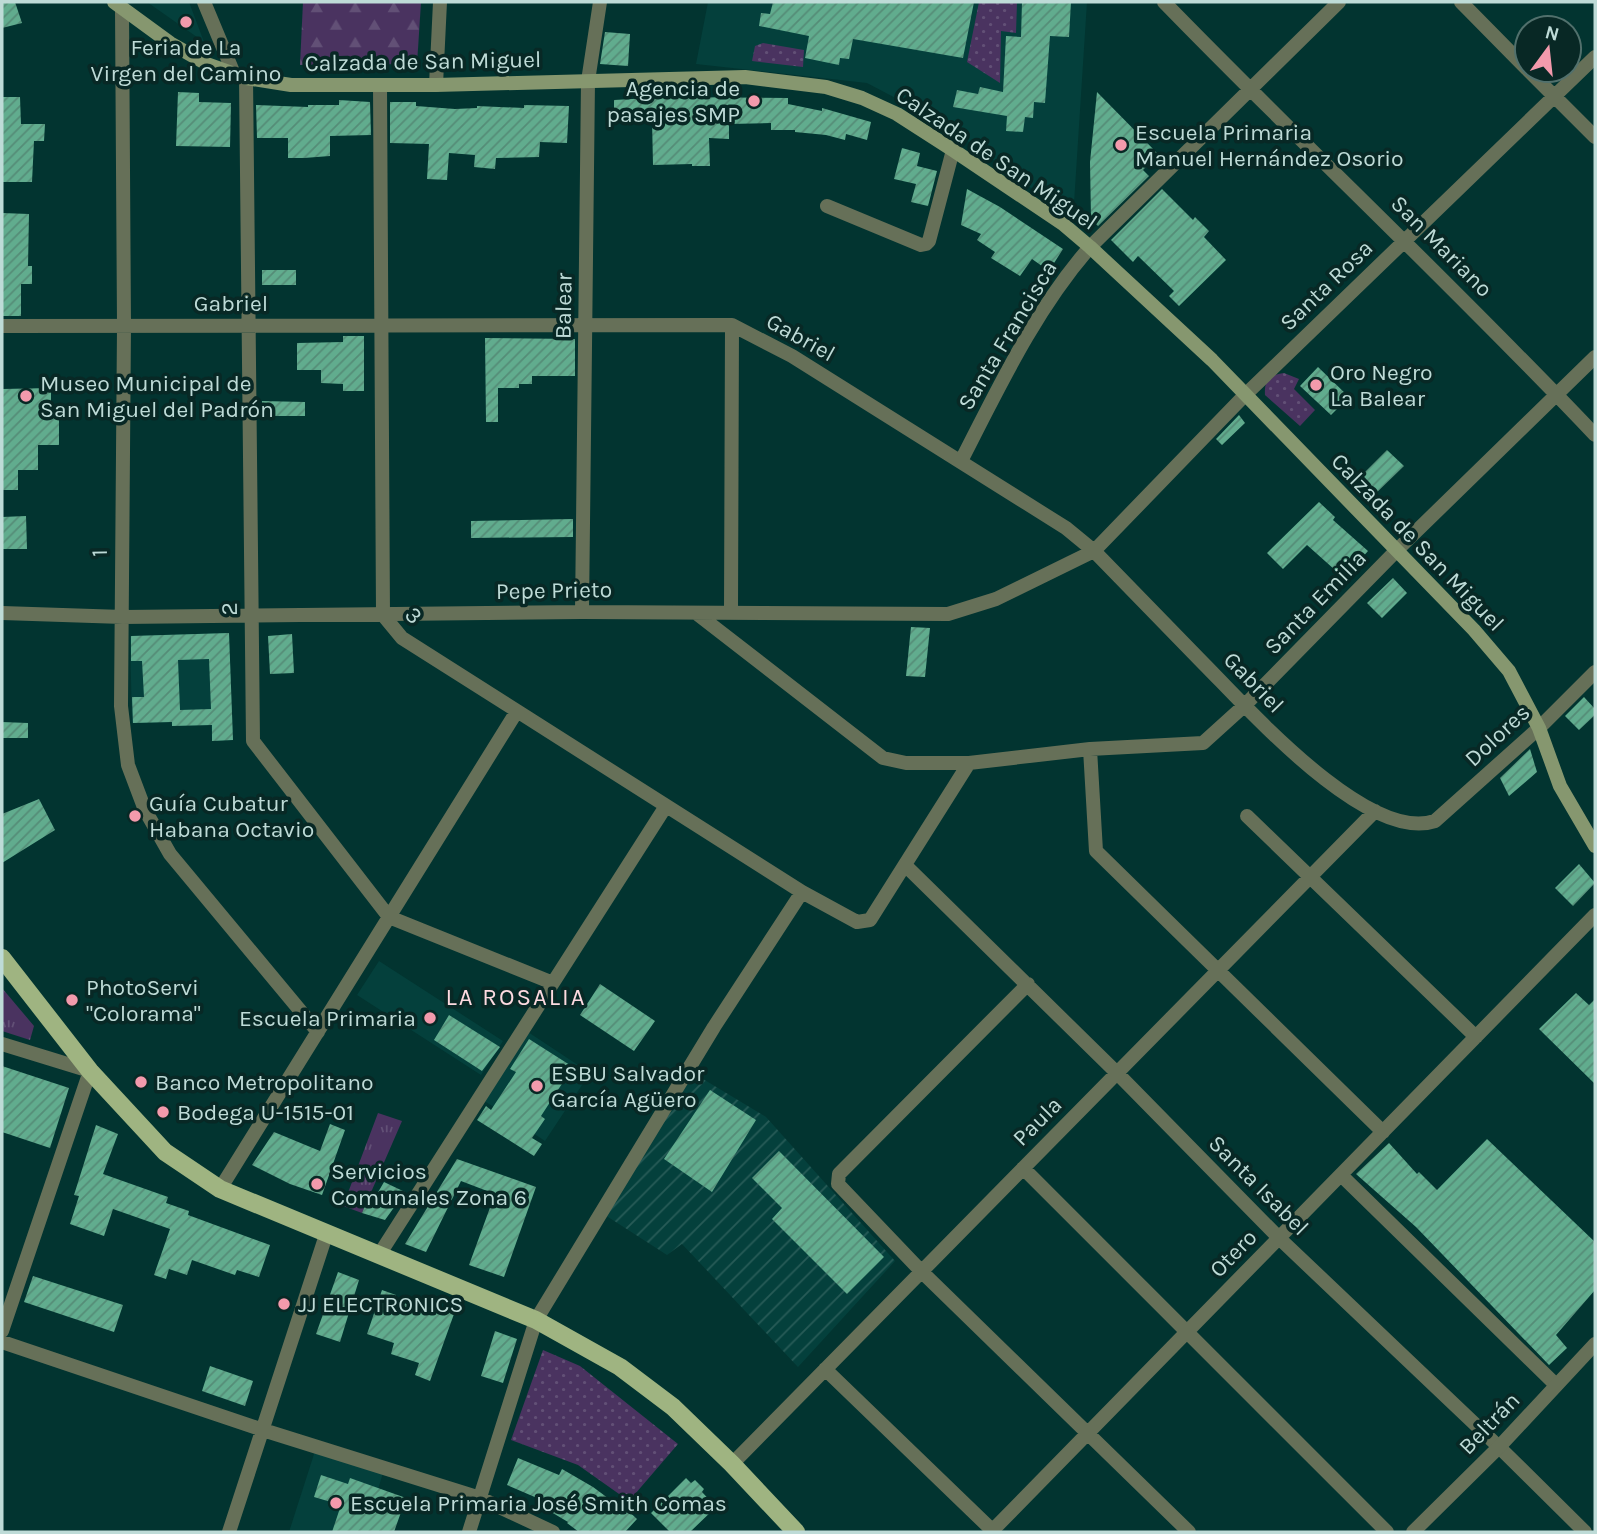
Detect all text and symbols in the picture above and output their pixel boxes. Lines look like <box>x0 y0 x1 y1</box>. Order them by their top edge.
marker: Feria de La Virgen del Camino <box>178 14 194 30</box>
north arrow <box>1513 14 1583 84</box>
text: N <box>1543 21 1562 46</box>
place label: Feria de La Virgen del Camino <box>91 34 281 87</box>
street label: Calzada de San Miguel <box>304 46 542 77</box>
place label: Agencia de pasajes SMP <box>606 75 740 128</box>
street label: Calzada de San Miguel <box>891 81 1102 236</box>
marker: Agencia de pasajes SMP <box>746 93 762 109</box>
place label: Escuela Primaria Manuel Hernández Osorio <box>1135 119 1404 172</box>
marker: Escuela Primaria Manuel Hernández Osorio <box>1113 137 1129 153</box>
street label: San Mariano <box>1385 190 1498 303</box>
street label: Santa Rosa <box>1274 234 1378 336</box>
street label: Santa Francisca <box>952 256 1063 415</box>
street label: Balear <box>549 272 578 339</box>
street label: Gabriel <box>194 290 268 317</box>
street label: Gabriel <box>762 308 840 367</box>
place label: Oro Negro La Balear <box>1330 359 1433 412</box>
place label: Museo Municipal de San Miguel del Padrón <box>40 370 274 423</box>
marker: Oro Negro La Balear <box>1308 377 1324 393</box>
marker: Museo Municipal de San Miguel del Padrón <box>18 388 34 404</box>
street label: Calzada de San Miguel <box>1326 448 1510 637</box>
street label: Santa Emilia <box>1259 545 1372 660</box>
street label: 1 <box>86 549 113 557</box>
street label: Pepe Prieto <box>496 576 612 605</box>
street label: 3 <box>399 601 428 630</box>
street label: 2 <box>216 602 243 616</box>
street label: Gabriel <box>1218 646 1289 719</box>
street label: Dolores <box>1459 699 1535 772</box>
place label: Guía Cubatur Habana Octavio <box>149 790 314 843</box>
marker: Guía Cubatur Habana Octavio <box>127 808 143 824</box>
place label: PhotoServi "Colorama" <box>86 974 201 1027</box>
district label: LA ROSALIA <box>446 983 586 1011</box>
marker: PhotoServi "Colorama" <box>64 992 80 1008</box>
place label: Escuela Primaria <box>239 1005 416 1032</box>
marker: Escuela Primaria <box>422 1010 438 1026</box>
place label: ESBU Salvador García Agüero <box>551 1060 705 1113</box>
place label: Banco Metropolitano <box>155 1069 374 1096</box>
marker: Banco Metropolitano <box>133 1074 149 1090</box>
marker: ESBU Salvador García Agüero <box>529 1078 545 1094</box>
street label: Paula <box>1007 1091 1068 1152</box>
place label: Bodega U-1515-01 <box>177 1099 354 1126</box>
marker: Bodega U-1515-01 <box>155 1104 171 1120</box>
street label: Santa Isabel <box>1203 1130 1314 1241</box>
place label: Servicios Comunales Zona 6 <box>331 1158 527 1211</box>
marker: Servicios Comunales Zona 6 <box>309 1176 325 1192</box>
street label: Otero <box>1204 1224 1263 1283</box>
place label: JJ ELECTRONICS <box>298 1291 463 1318</box>
marker: JJ ELECTRONICS <box>276 1296 292 1312</box>
street label: Beltrán <box>1453 1387 1525 1460</box>
place label: Escuela Primaria José Smith Comas <box>350 1490 727 1517</box>
marker: Escuela Primaria José Smith Comas <box>328 1495 344 1511</box>

